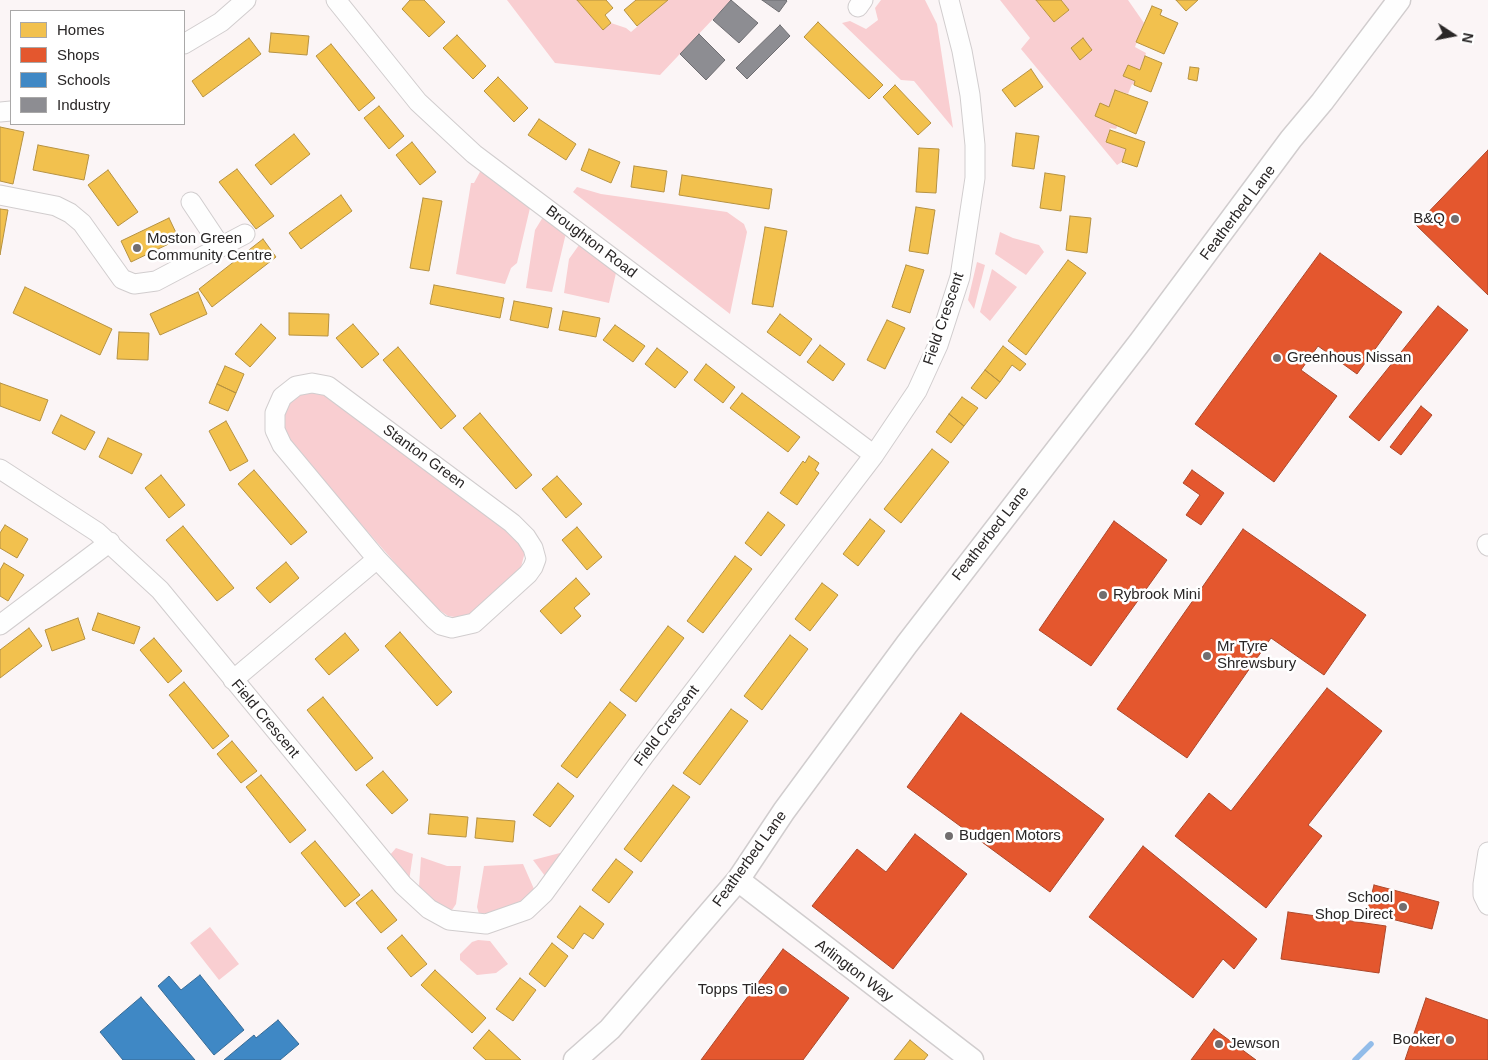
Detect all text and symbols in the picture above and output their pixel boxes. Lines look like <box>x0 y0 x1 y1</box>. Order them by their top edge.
legend <box>10 10 185 125</box>
north arrow <box>1428 10 1478 60</box>
text: Homes <box>57 21 105 38</box>
text: N <box>1459 31 1477 44</box>
text: Shops <box>57 46 100 63</box>
text: Schools <box>57 71 110 88</box>
text: Industry <box>57 96 110 113</box>
street label: Featherbed Lane <box>1196 162 1280 264</box>
street label: Broughton Road <box>542 202 640 282</box>
place label: B&Q <box>1413 210 1445 228</box>
marker: B&Q <box>1449 213 1461 225</box>
place label: Moston Green Community Centre <box>147 230 272 265</box>
marker: Moston Green Community Centre <box>131 242 143 254</box>
street label: Field Crescent <box>920 270 968 368</box>
place label: Greenhous Nissan <box>1287 349 1411 367</box>
marker: Greenhous Nissan <box>1271 352 1283 364</box>
street label: Stanton Green <box>379 421 469 493</box>
street label: Featherbed Lane <box>949 483 1033 585</box>
place label: Rybrook Mini <box>1113 586 1201 604</box>
marker: Rybrook Mini <box>1097 589 1109 601</box>
place label: Mr Tyre Shrewsbury <box>1217 638 1296 673</box>
marker: Mr Tyre Shrewsbury <box>1201 650 1213 662</box>
street label: Field Crescent <box>227 676 303 762</box>
street label: Field Crescent <box>631 682 703 770</box>
street label: Featherbed Lane <box>709 807 791 911</box>
place label: Budgen Motors <box>959 827 1061 845</box>
marker: Budgen Motors <box>943 830 955 842</box>
place label: School Shop Direct <box>1315 889 1393 924</box>
marker: School Shop Direct <box>1397 901 1409 913</box>
street label: Arlington Way <box>812 936 896 1006</box>
place label: Topps Tiles <box>698 981 773 999</box>
marker: Topps Tiles <box>777 984 789 996</box>
place label: Booker <box>1392 1031 1440 1049</box>
marker: Booker <box>1444 1034 1456 1046</box>
place label: Jewson <box>1229 1035 1280 1053</box>
marker: Jewson <box>1213 1038 1225 1050</box>

